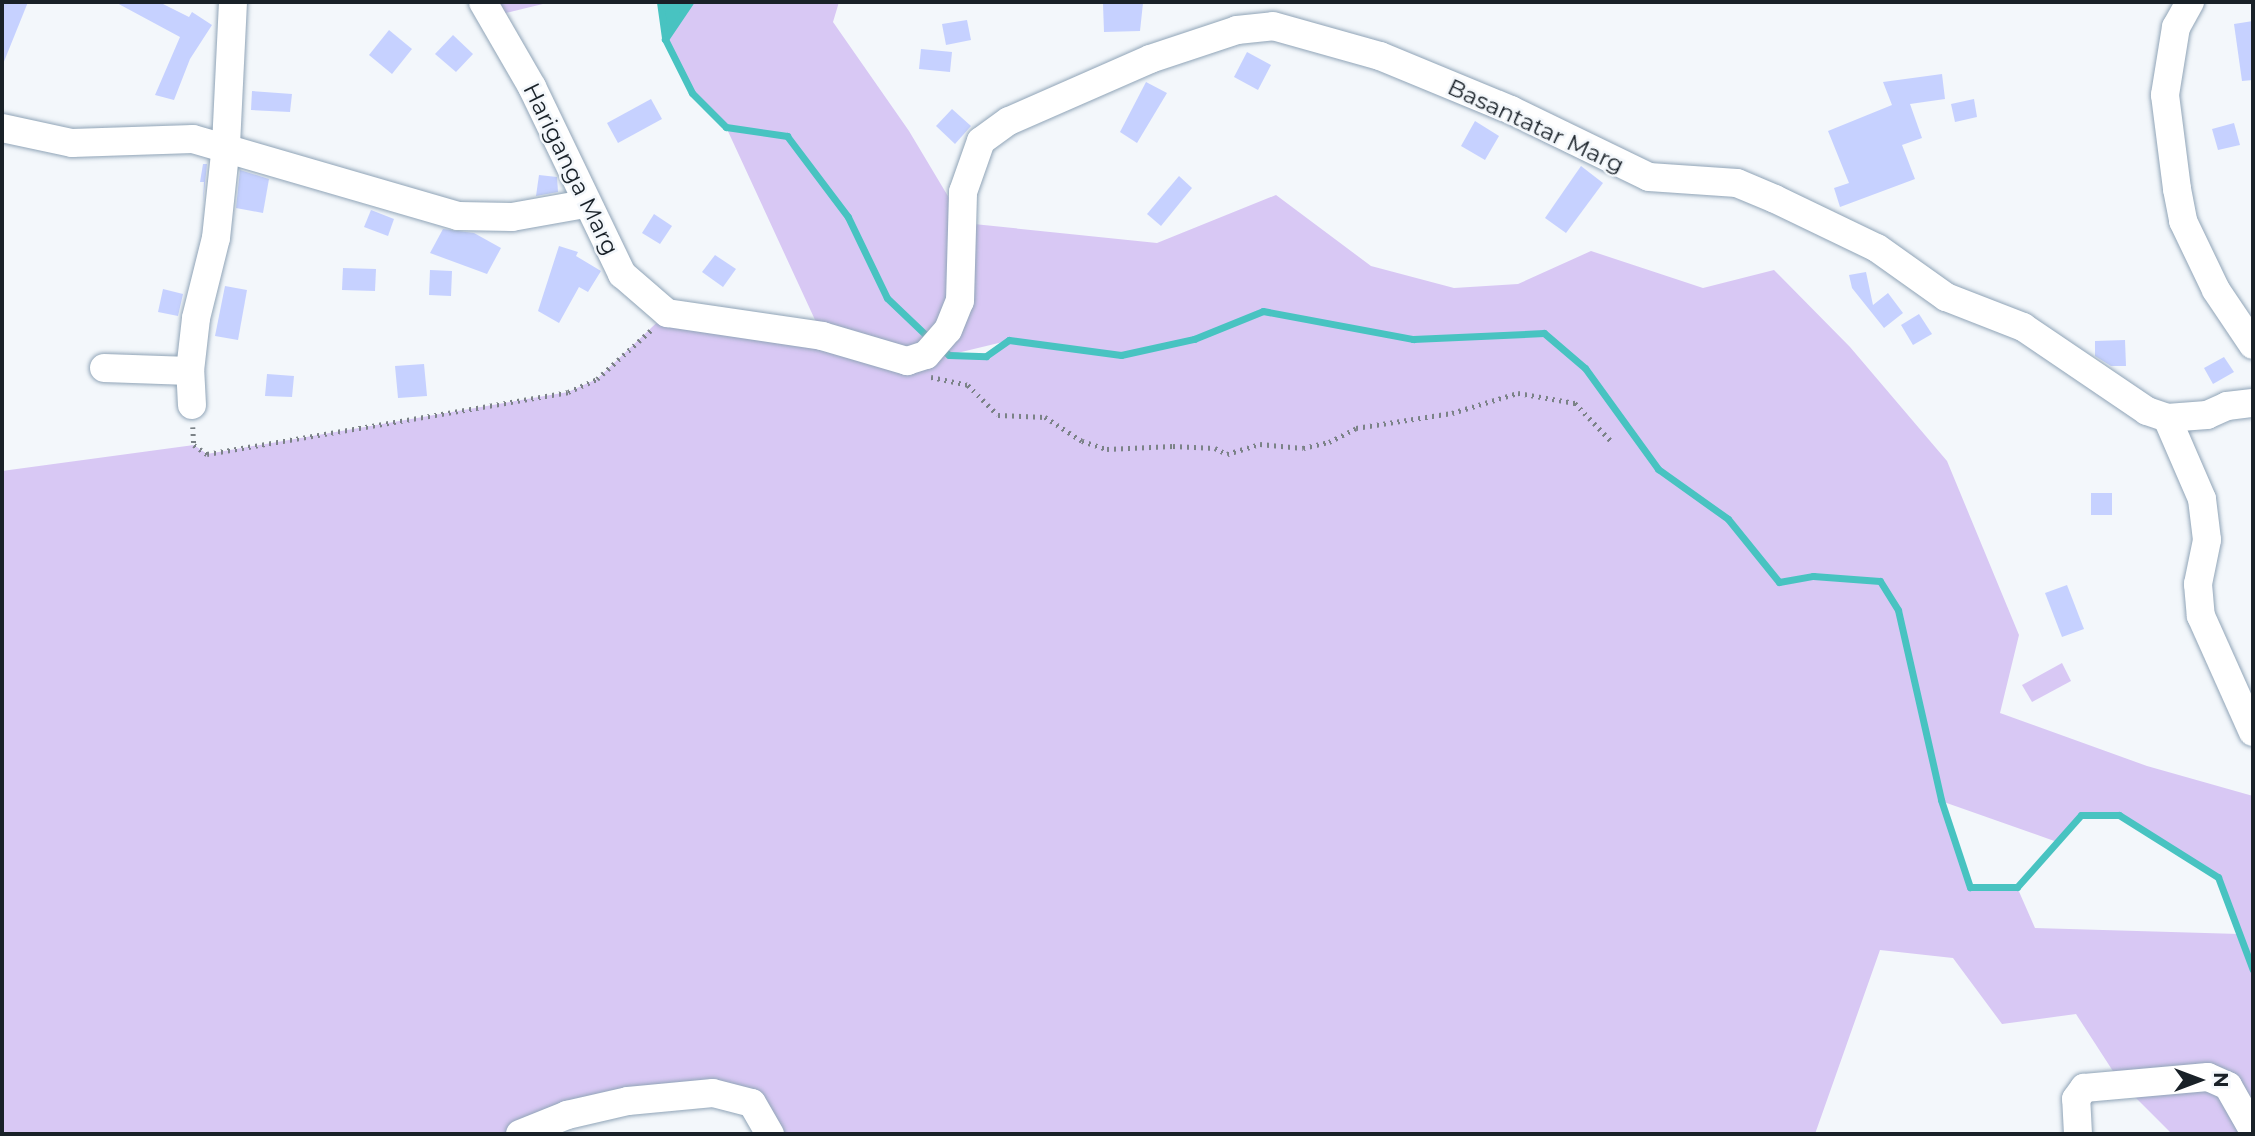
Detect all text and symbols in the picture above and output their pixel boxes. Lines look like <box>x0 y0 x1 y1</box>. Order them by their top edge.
street label: Basantatar Marg <box>1443 73 1629 179</box>
street label: Hariganga Marg <box>517 78 625 260</box>
north arrow <box>2164 1045 2234 1115</box>
text: N <box>2209 1072 2232 1088</box>

